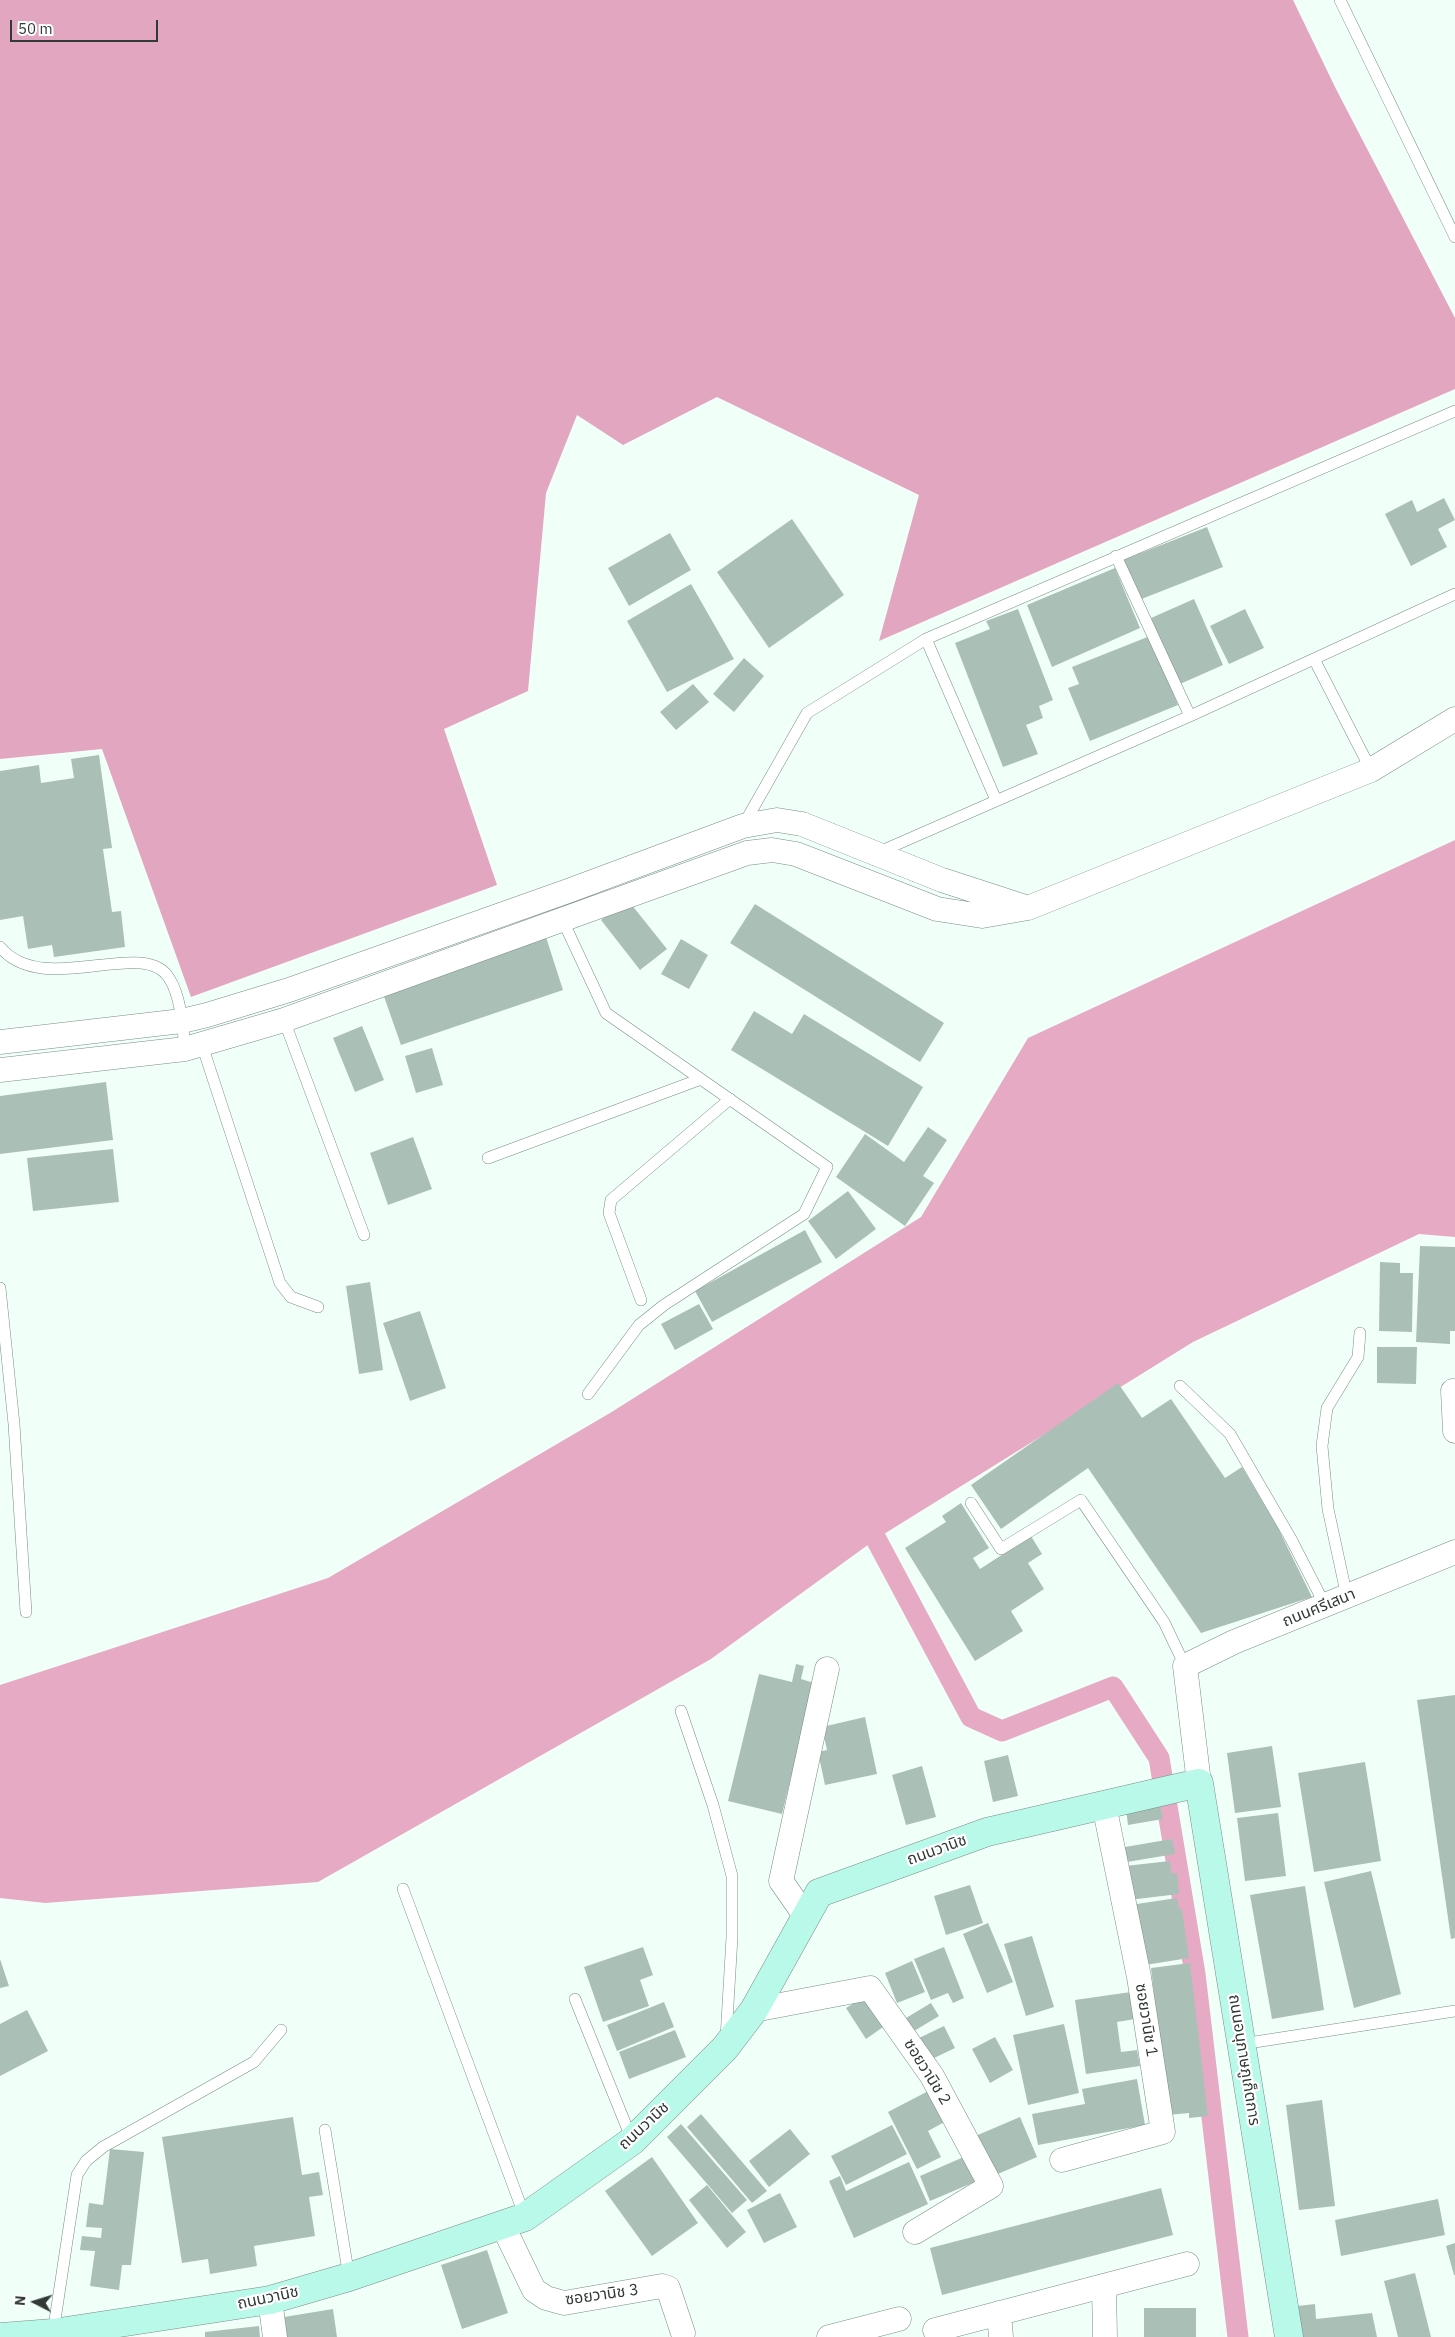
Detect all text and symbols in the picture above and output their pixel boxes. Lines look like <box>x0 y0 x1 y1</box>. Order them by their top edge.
scale bar <box>12 10 160 42</box>
text: 50 m <box>18 19 53 38</box>
street label: ถนนศรีเสนา <box>1280 1585 1358 1631</box>
street label: ถนนวานิช <box>904 1830 970 1870</box>
street label: ซอยวานิช 1 <box>1131 1982 1161 2058</box>
street label: ถนนอนุภาษภูเก็ตการ <box>1224 1993 1264 2127</box>
street label: ซอยวานิช 2 <box>899 2036 955 2108</box>
street label: ถนนวานิช <box>615 2098 673 2154</box>
north arrow <box>10 2277 60 2327</box>
street label: ซอยวานิช 3 <box>564 2280 640 2310</box>
street label: ถนนวานิช <box>236 2282 300 2314</box>
text: N <box>11 2295 29 2307</box>

